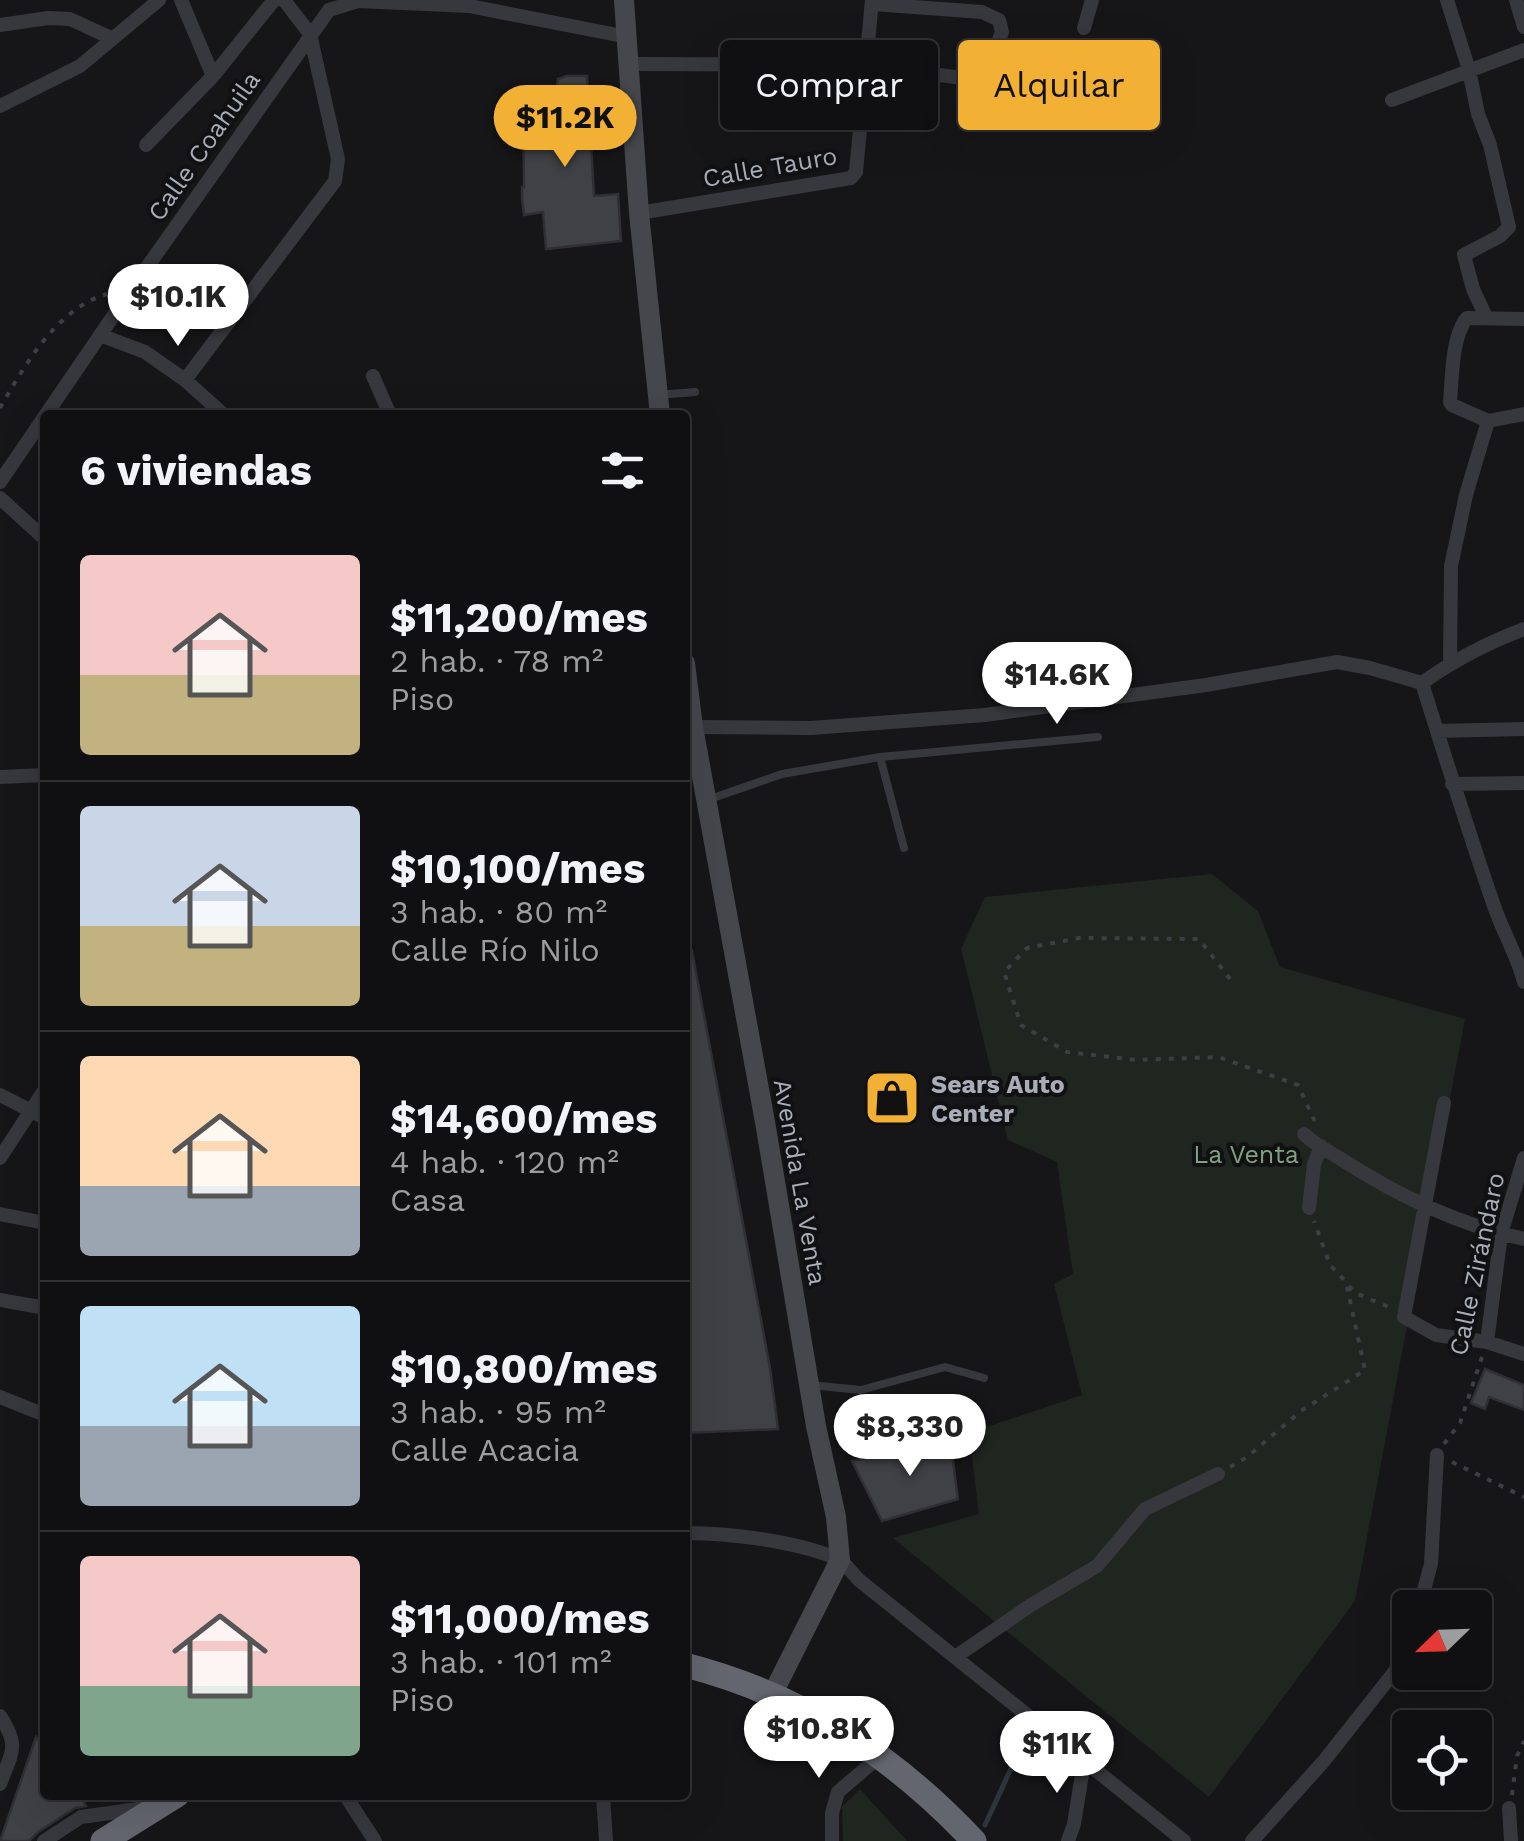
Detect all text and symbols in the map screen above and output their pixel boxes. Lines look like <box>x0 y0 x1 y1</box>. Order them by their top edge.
chip: Comprar <box>720 40 938 130</box>
chip: Alquilar <box>958 40 1160 130</box>
street label: Calle Coahuila <box>142 66 266 226</box>
pin: $11.2K <box>484 85 646 170</box>
text: $11.2K <box>516 98 614 136</box>
street label: Calle Tauro <box>701 141 839 193</box>
pin: $10.1K <box>97 264 259 349</box>
text: $10.1K <box>130 277 226 315</box>
icon: filters <box>595 443 650 498</box>
text: 6 viviendas <box>80 446 312 495</box>
text: $11,200/mes <box>390 593 648 642</box>
icon: home <box>160 595 280 715</box>
text: 2 hab. · 78 m² <box>390 642 603 680</box>
pin: $14.6K <box>976 642 1138 727</box>
text: $14.6K <box>1004 655 1110 693</box>
text: Piso <box>390 680 454 718</box>
text: $10,100/mes <box>390 844 645 893</box>
icon: home <box>160 846 280 966</box>
text: 3 hab. · 80 m² <box>390 893 607 931</box>
text: Calle Río Nilo <box>390 931 600 969</box>
shop icon: Sears Auto Center <box>862 1068 922 1128</box>
place label: Sears Auto Center <box>931 1070 1065 1128</box>
street label: Avenida La Venta <box>768 1077 832 1287</box>
text: $14,600/mes <box>390 1094 657 1143</box>
icon: home <box>160 1096 280 1216</box>
park label: La Venta <box>1193 1140 1299 1169</box>
text: 4 hab. · 120 m² <box>390 1143 619 1181</box>
street label: Calle Zirándaro <box>1443 1170 1511 1358</box>
text: Casa <box>390 1181 465 1219</box>
text: $10,800/mes <box>390 1344 658 1393</box>
icon: home <box>160 1346 280 1466</box>
text: 3 hab. · 95 m² <box>390 1393 606 1431</box>
pin: $8,330 <box>829 1394 991 1479</box>
text: $8,330 <box>856 1407 964 1445</box>
text: Calle Acacia <box>390 1431 579 1469</box>
north arrow <box>1392 1590 1492 1690</box>
map controls <box>1392 1590 1492 1810</box>
text: $11,000/mes <box>390 1594 650 1643</box>
icon: home <box>160 1596 280 1716</box>
text: 3 hab. · 101 m² <box>390 1643 612 1681</box>
text: Piso <box>390 1681 454 1719</box>
pin: $10.8K <box>738 1696 900 1781</box>
text: $10.8K <box>766 1709 872 1747</box>
button: locate <box>1392 1710 1492 1810</box>
pin: $11K <box>998 1711 1116 1796</box>
text: $11K <box>1022 1724 1092 1762</box>

